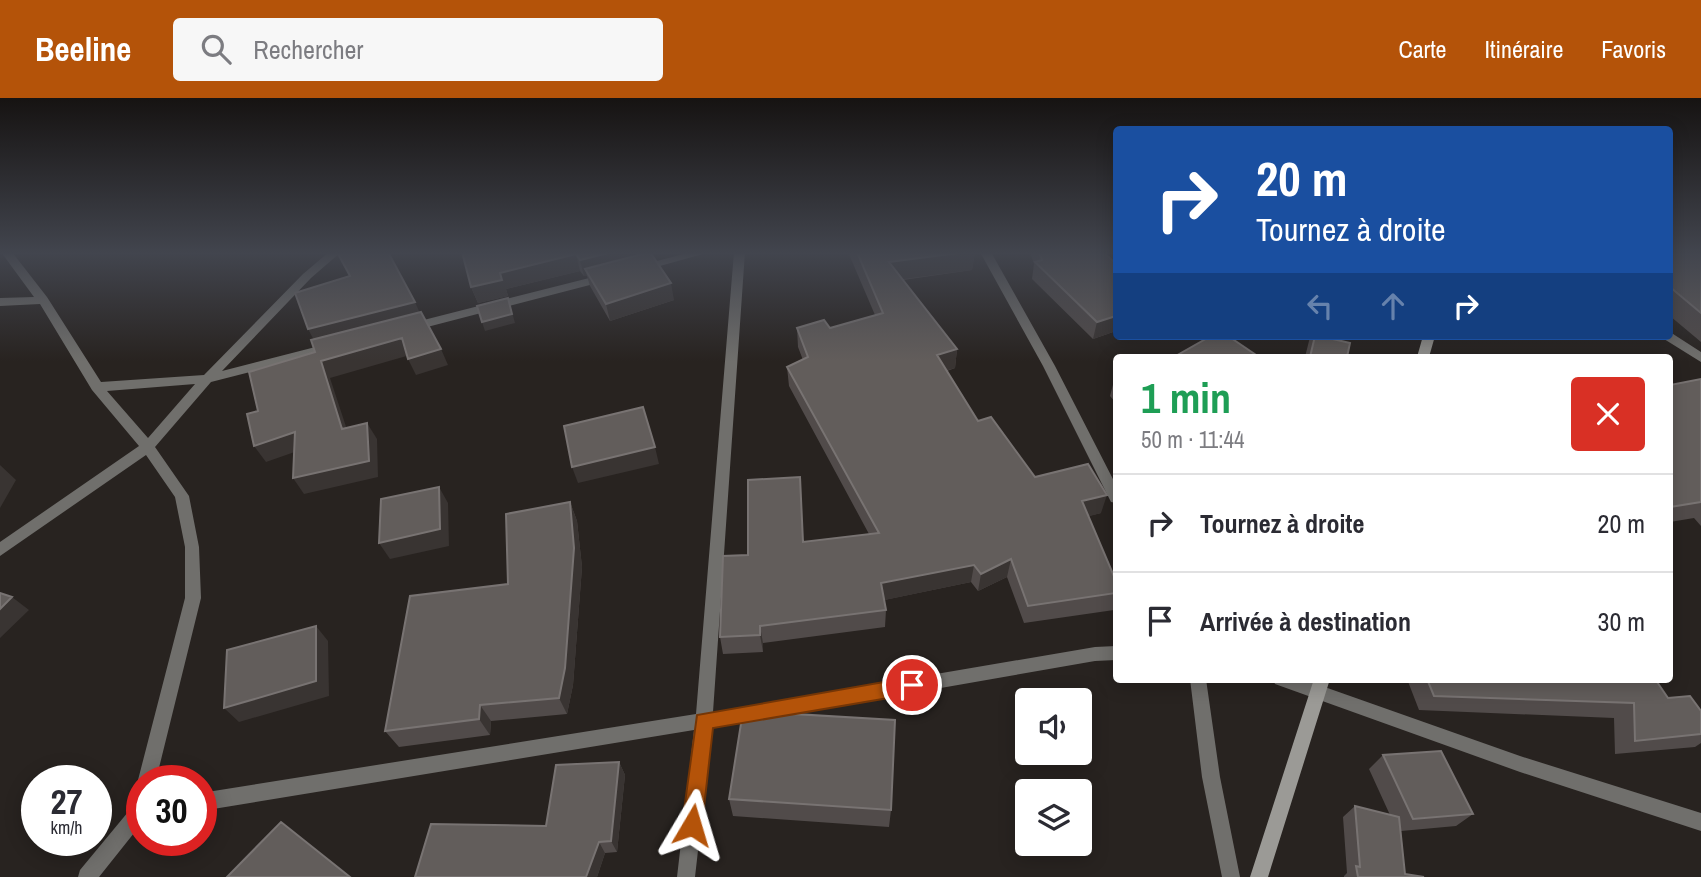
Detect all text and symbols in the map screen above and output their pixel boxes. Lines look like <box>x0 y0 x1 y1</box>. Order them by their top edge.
search box <box>173 18 663 81</box>
text: Beeline <box>35 27 131 71</box>
icon: search <box>197 30 235 68</box>
text: Rechercher <box>253 32 363 67</box>
text: Carte <box>1398 33 1447 65</box>
text: Itinéraire <box>1485 33 1563 65</box>
text: Favoris <box>1601 33 1666 65</box>
text: 20 m <box>1256 145 1348 211</box>
icon: right <box>1141 154 1232 245</box>
text: Tournez à droite <box>1256 208 1446 251</box>
icon: left <box>1301 287 1339 325</box>
icon: ahead <box>1374 287 1412 325</box>
icon: right <box>1447 287 1485 325</box>
text: 1 min <box>1141 370 1231 426</box>
button: close <box>1571 377 1645 451</box>
text: 50 m · 11:44 <box>1141 424 1244 455</box>
icon: right <box>1141 504 1179 542</box>
text: Tournez à droite <box>1200 506 1364 541</box>
text: 20 m <box>1598 506 1645 541</box>
icon: arrive <box>1141 602 1179 640</box>
text: Arrivée à destination <box>1200 604 1411 639</box>
text: 30 m <box>1598 604 1645 639</box>
pin <box>882 655 942 715</box>
icon: arrive <box>893 666 931 704</box>
map controls <box>1015 688 1092 856</box>
button: sound <box>1015 688 1092 765</box>
speed limit sign: 30 <box>126 765 217 856</box>
text: 27 <box>51 778 82 825</box>
button: layers <box>1015 779 1092 856</box>
position arrow <box>655 788 729 862</box>
text: km/h <box>51 815 83 840</box>

